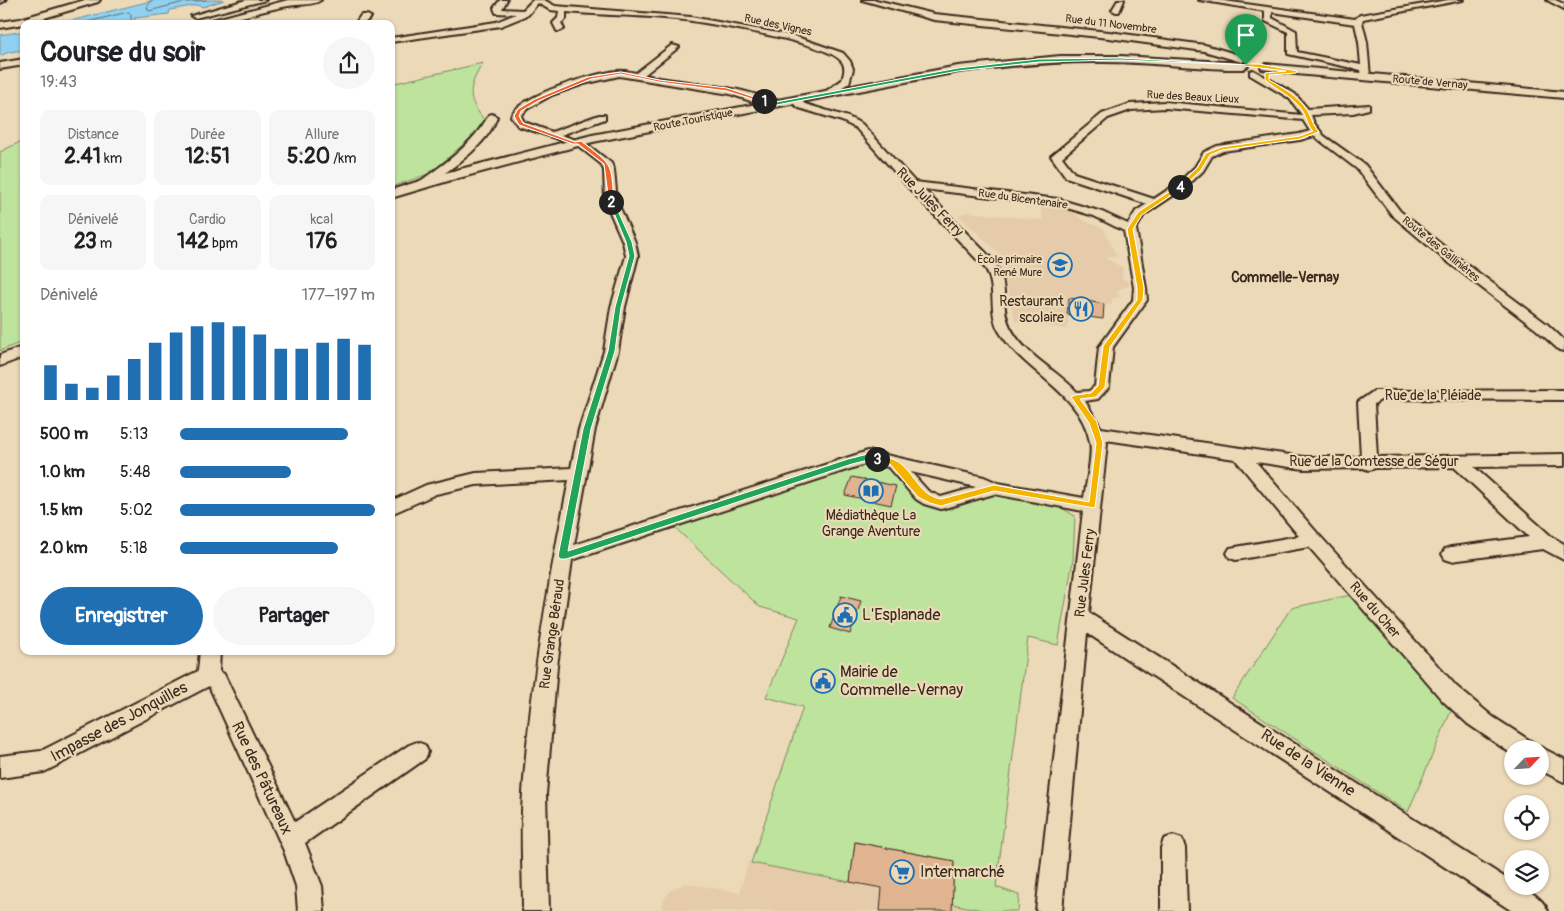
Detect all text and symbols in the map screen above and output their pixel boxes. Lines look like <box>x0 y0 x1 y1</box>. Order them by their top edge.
street label: Rue des Vignes <box>743 12 813 39</box>
street label: Rue du 11 Novembre <box>1065 12 1158 36</box>
pin <box>1225 14 1267 65</box>
icon: arrive <box>1232 21 1260 49</box>
text: Course du soir <box>40 35 205 70</box>
button: share <box>323 37 375 89</box>
text: 19:43 <box>40 72 77 92</box>
street label: Route de Vernay <box>1392 72 1468 92</box>
pin: 1 <box>752 88 776 114</box>
street label: Rue des Beaux Lieux <box>1146 88 1240 106</box>
text: 1 <box>762 93 767 110</box>
street label: Route Touristique <box>652 106 734 134</box>
text: Distance <box>68 126 119 143</box>
text: Durée <box>190 126 225 143</box>
text: Allure <box>305 126 339 143</box>
text: 2.41 <box>64 143 101 170</box>
text: 12:51 <box>185 143 230 170</box>
text: 5:20 <box>287 143 330 170</box>
text: km <box>101 150 122 167</box>
text: /km <box>330 150 357 167</box>
street label: Rue Jules Ferry <box>893 164 967 240</box>
pin: 4 <box>1168 174 1192 200</box>
text: 4 <box>1176 179 1185 196</box>
street label: Rue du Bicentenaire <box>977 186 1069 212</box>
pin: 2 <box>598 190 624 214</box>
text: 2 <box>608 194 615 211</box>
text: Dénivelé <box>68 211 119 228</box>
text: Cardio <box>189 211 226 228</box>
text: kcal <box>310 211 333 228</box>
street label: Route des Gallinières <box>1400 214 1482 284</box>
text: 23 <box>74 228 97 255</box>
text: 142 <box>177 228 209 255</box>
text: 176 <box>306 228 338 255</box>
text: m <box>97 235 112 252</box>
text: bpm <box>209 235 238 252</box>
school or university icon: École primaire René Mure <box>1047 252 1073 278</box>
place label: École primaire René Mure <box>977 253 1043 279</box>
district label: Commelle-Vernay <box>1231 269 1339 286</box>
text: Dénivelé <box>40 285 98 305</box>
text: 177–197 m <box>302 285 375 305</box>
place label: Restaurant scolaire <box>999 293 1064 326</box>
restaurant icon: Restaurant scolaire <box>1068 296 1094 322</box>
street label: Rue de la Pléiade <box>1385 387 1481 404</box>
text: 500 m <box>40 424 88 444</box>
text: 5:13 <box>120 424 148 444</box>
pin: 3 <box>864 446 890 472</box>
text: 3 <box>874 451 881 468</box>
street label: Rue de la Comtesse de Ségur <box>1289 453 1459 470</box>
text: 1.0 km <box>40 462 85 482</box>
text: 5:48 <box>120 462 150 482</box>
library icon: Médiathèque La Grange Aventure <box>858 478 884 504</box>
text: 1.5 km <box>40 500 83 520</box>
text: 5:02 <box>120 500 153 520</box>
place label: Médiathèque La Grange Aventure <box>822 507 920 540</box>
street label: Rue Jules Ferry <box>1071 528 1099 618</box>
text: 2.0 km <box>40 538 88 558</box>
text: 5:18 <box>120 538 147 558</box>
street label: Rue Grange Béraud <box>536 578 568 690</box>
street label: Rue du Cher <box>1346 578 1404 642</box>
button: Enregistrer <box>40 587 203 645</box>
button: Partager <box>213 587 375 645</box>
public building icon: L'Esplanade <box>832 602 858 628</box>
place label: L'Esplanade <box>862 605 940 625</box>
place label: Mairie de Commelle-Vernay <box>840 662 963 700</box>
public building icon: Mairie de Commelle-Vernay <box>810 668 836 694</box>
street label: Impasse des Jonquilles <box>47 677 191 767</box>
street label: Rue des Pâtureaux <box>227 718 297 838</box>
street label: Rue de la Vienne <box>1257 725 1359 801</box>
north arrow <box>1504 740 1549 785</box>
map controls <box>1504 740 1549 895</box>
button: locate <box>1504 795 1549 840</box>
button: layers <box>1504 850 1549 895</box>
supermarket icon: Intermarché <box>889 859 915 885</box>
place label: Intermarché <box>920 862 1005 882</box>

